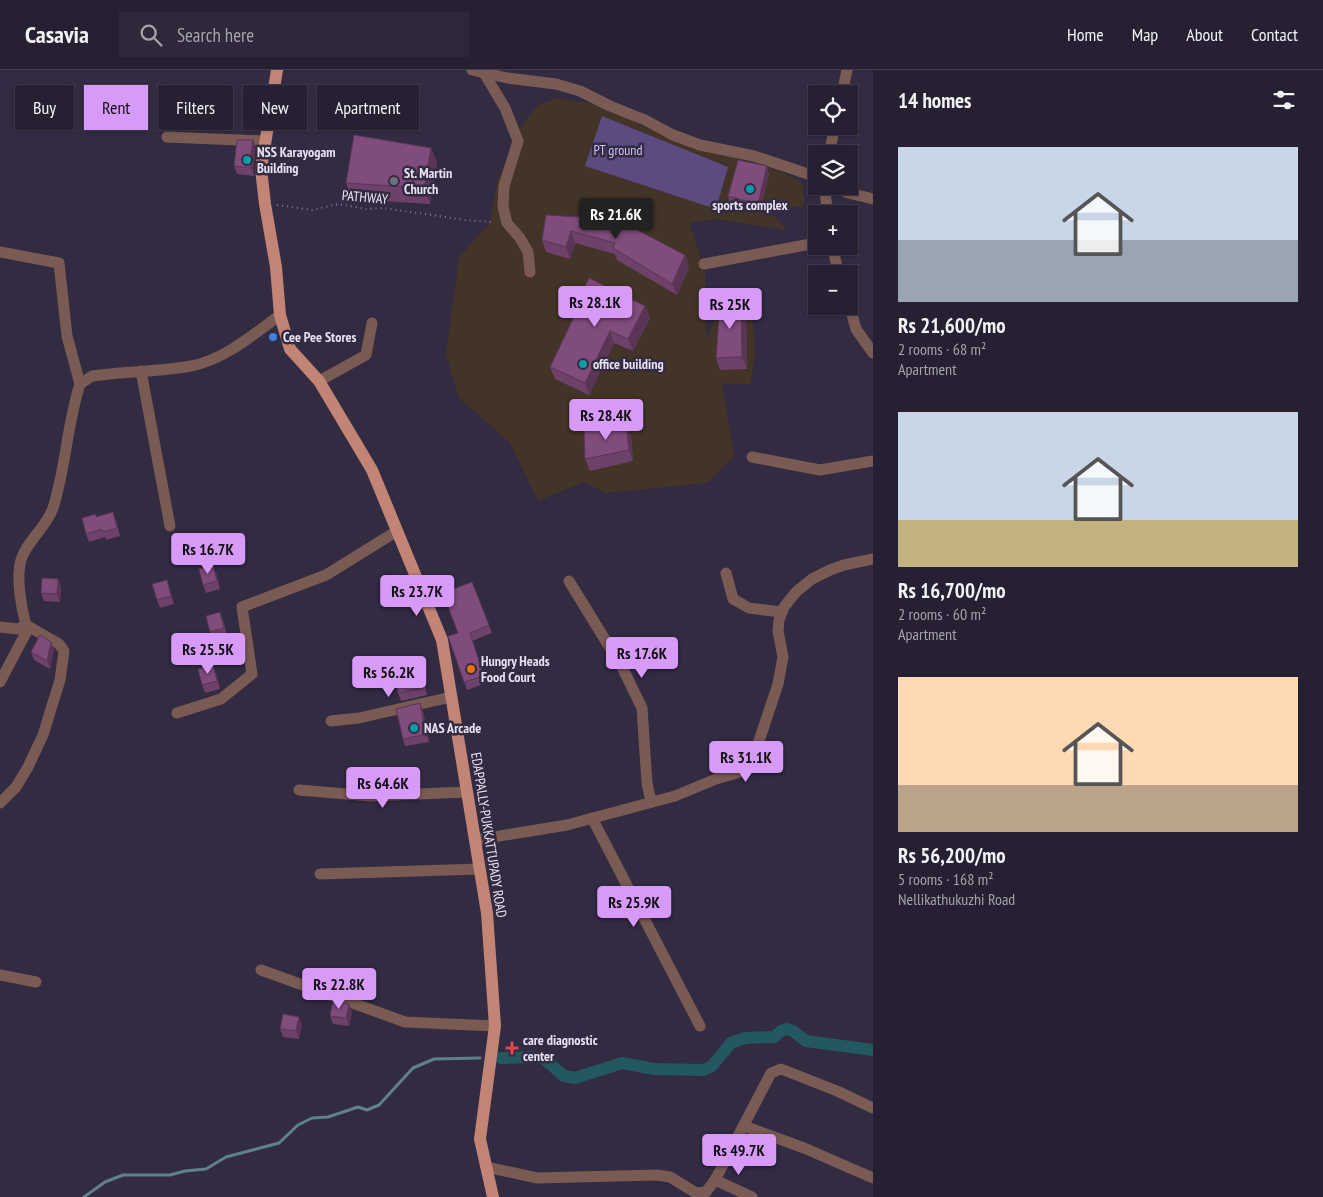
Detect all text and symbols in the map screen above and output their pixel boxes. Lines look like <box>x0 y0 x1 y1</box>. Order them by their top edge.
search box <box>119 12 469 57</box>
text: Casavia <box>25 19 89 50</box>
icon: search <box>137 21 165 49</box>
text: Search here <box>177 23 254 47</box>
text: Home <box>1067 23 1104 46</box>
text: Map <box>1132 23 1158 46</box>
text: About <box>1186 23 1223 46</box>
text: Contact <box>1251 23 1298 46</box>
chip: Buy <box>15 85 74 130</box>
chip: Rent <box>84 85 148 130</box>
chip: Filters <box>158 85 233 130</box>
chip: New <box>243 85 307 130</box>
chip: Apartment <box>317 85 419 130</box>
map controls <box>808 85 858 315</box>
button: locate <box>808 85 858 135</box>
icon: filters <box>1270 86 1298 114</box>
text: 14 homes <box>898 87 971 114</box>
park label: PT ground <box>593 141 643 159</box>
place label: NSS Karayogam Building <box>257 143 335 177</box>
button: layers <box>808 145 858 195</box>
marker: NSS Karayogam Building <box>241 154 253 166</box>
place label: St. Martin Church <box>404 164 452 198</box>
marker: St. Martin Church <box>388 175 400 187</box>
icon: home <box>1053 179 1143 269</box>
marker: sports complex <box>744 183 756 195</box>
street label: PATHWAY <box>341 186 390 208</box>
place label: sports complex <box>712 196 789 214</box>
pin: Rs 21.6K <box>564 198 668 240</box>
text: Rs 21.6K <box>590 204 642 224</box>
button: + <box>808 205 858 255</box>
button: − <box>808 265 858 315</box>
pin: Rs 28.1K <box>543 286 647 328</box>
pin: Rs 25K <box>689 288 771 330</box>
text: Rs 28.1K <box>569 292 621 312</box>
text: Rs 25K <box>710 294 750 314</box>
text: Rs 21,600/mo <box>898 312 1006 339</box>
place label: Cee Pee Stores <box>283 328 357 346</box>
marker: Cee Pee Stores <box>267 331 279 343</box>
text: 2 rooms · 68 m² <box>898 339 986 359</box>
place label: office building <box>593 355 664 373</box>
marker: office building <box>577 358 589 370</box>
text: Apartment <box>898 359 957 379</box>
pin: Rs 28.4K <box>554 398 658 441</box>
text: Rs 28.4K <box>580 405 632 425</box>
icon: home <box>1053 444 1143 534</box>
pin: Rs 16.7K <box>156 532 260 575</box>
text: Rs 16.7K <box>182 539 234 559</box>
pin: Rs 23.7K <box>365 574 469 617</box>
text: Rs 16,700/mo <box>898 577 1006 604</box>
text: Rs 23.7K <box>391 581 443 601</box>
text: 2 rooms · 60 m² <box>898 604 986 624</box>
text: Apartment <box>898 624 957 644</box>
pin: Rs 25.5K <box>156 632 260 675</box>
pin: Rs 17.6K <box>590 636 694 679</box>
text: Rs 25.5K <box>182 639 234 659</box>
text: Rs 17.6K <box>617 643 667 663</box>
place label: Hungry Heads Food Court <box>481 652 550 686</box>
pin: Rs 56.2K <box>337 656 441 698</box>
text: Rs 56.2K <box>363 662 415 682</box>
marker: Hungry Heads Food Court <box>465 663 477 675</box>
icon: home <box>1053 709 1143 799</box>
place label: NAS Arcade <box>424 719 481 737</box>
marker: NAS Arcade <box>408 722 420 734</box>
pin: Rs 31.1K <box>694 740 798 783</box>
text: Rs 31.1K <box>720 747 772 767</box>
street label: EDAPPALLY-PUKKATTUPADY ROAD <box>467 751 511 919</box>
pin: Rs 64.6K <box>331 766 435 809</box>
text: Rs 64.6K <box>357 773 409 793</box>
text: Rs 56,200/mo <box>898 842 1006 869</box>
text: 5 rooms · 168 m² <box>898 869 994 889</box>
pin: Rs 25.9K <box>582 886 686 928</box>
text: Nellikathukuzhi Road <box>898 889 1015 909</box>
text: Rs 25.9K <box>608 892 660 912</box>
pin: Rs 22.8K <box>287 968 391 1010</box>
text: Rs 22.8K <box>313 974 365 994</box>
place label: care diagnostic center <box>523 1031 598 1065</box>
marker: care diagnostic center <box>505 1041 519 1055</box>
pin: Rs 49.7K <box>687 1134 791 1176</box>
text: Rs 49.7K <box>713 1140 765 1160</box>

